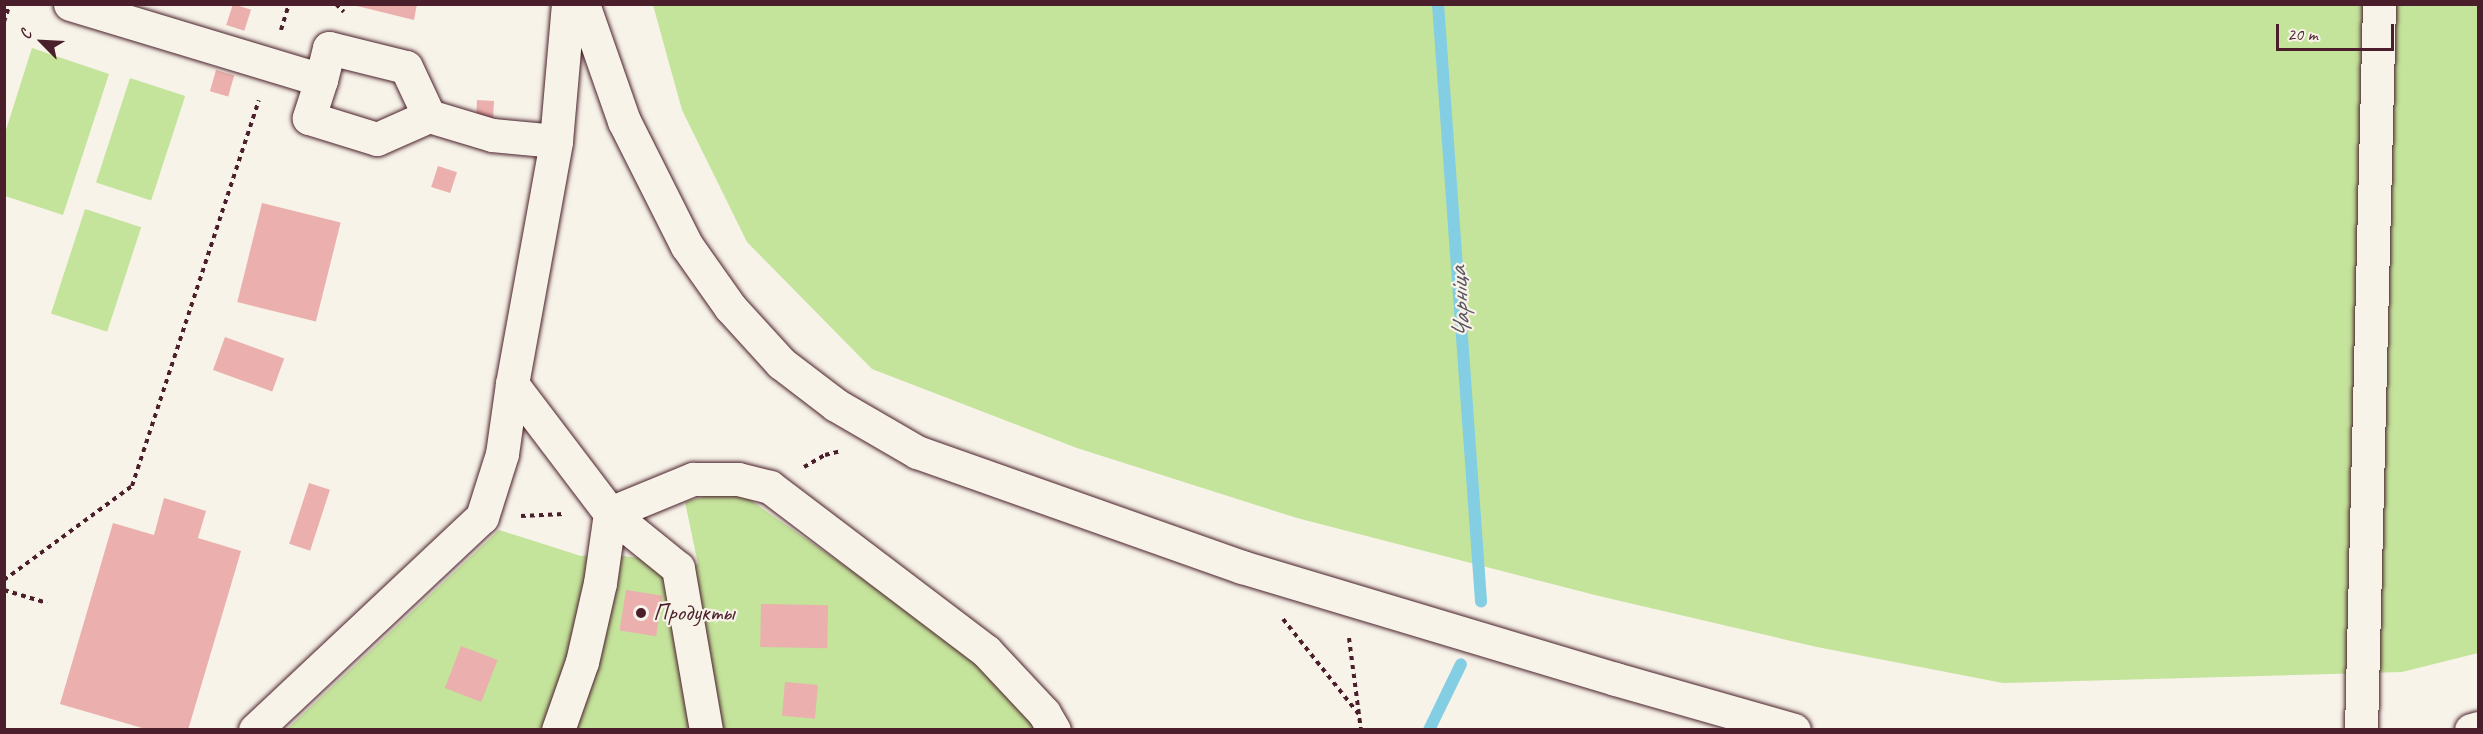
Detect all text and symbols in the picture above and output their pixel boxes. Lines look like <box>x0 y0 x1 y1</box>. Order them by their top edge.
north arrow <box>12 12 72 72</box>
scale bar <box>2279 12 2398 50</box>
text: 20 m <box>2287 23 2318 45</box>
text: С <box>15 27 36 42</box>
water label: Чарніца <box>1442 266 1478 340</box>
place label: Продукты <box>653 599 735 627</box>
marker: Продукты <box>634 606 648 620</box>

